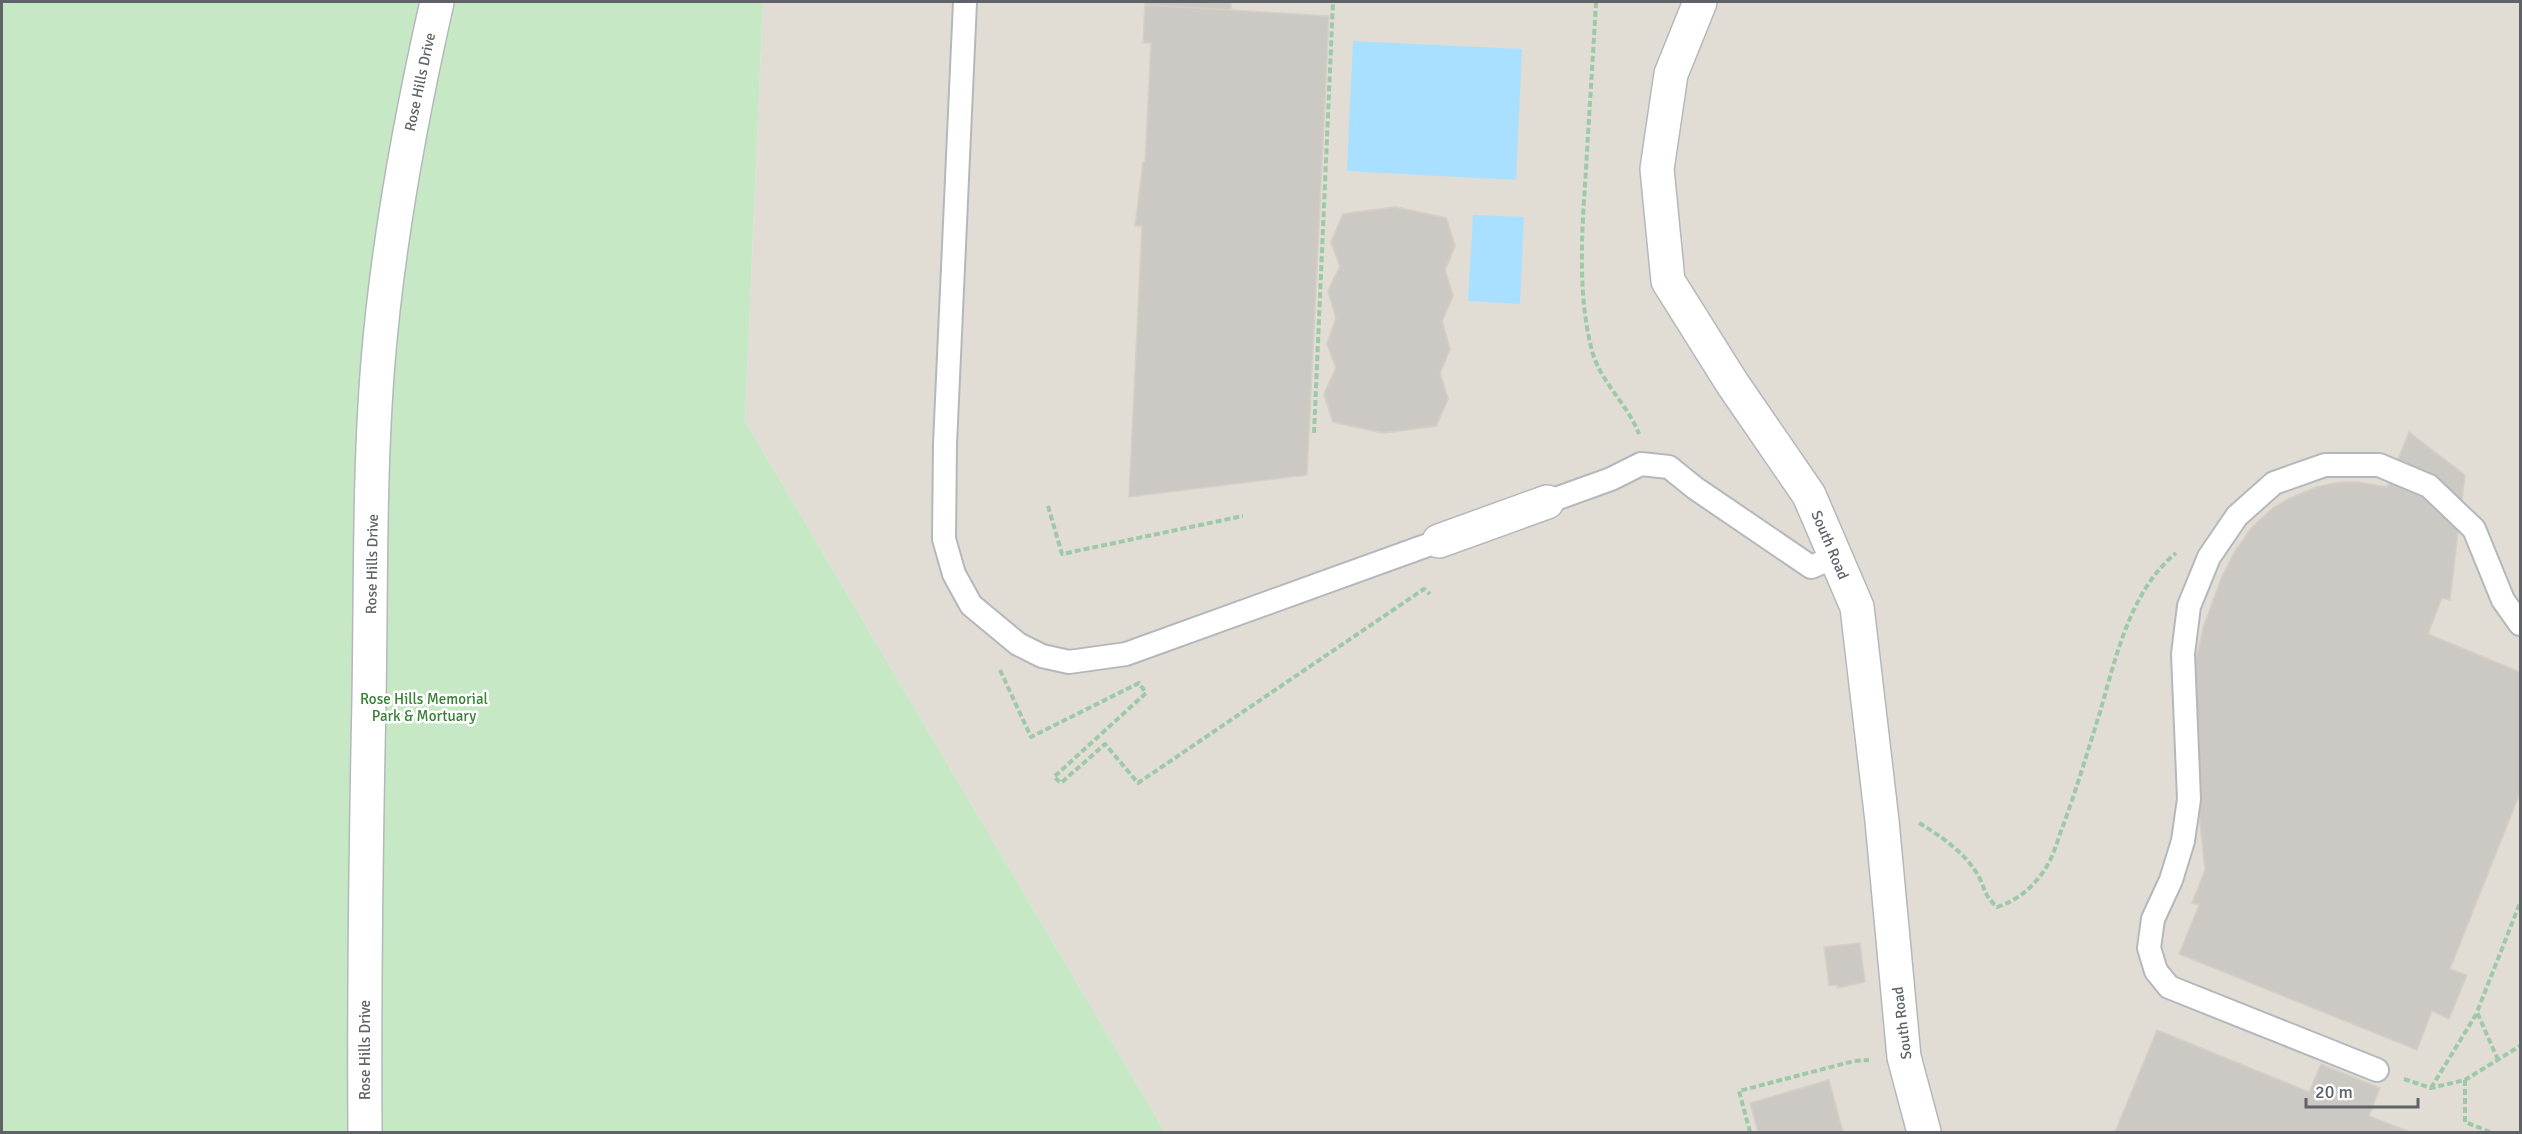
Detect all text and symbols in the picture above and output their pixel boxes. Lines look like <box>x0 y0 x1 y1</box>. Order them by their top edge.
street label: Rose Hills Drive <box>401 31 439 133</box>
street label: South Road <box>1807 508 1853 582</box>
street label: Rose Hills Drive <box>362 514 382 614</box>
park label: Rose Hills Memorial Park & Mortuary <box>360 690 488 725</box>
street label: South Road <box>1889 986 1915 1060</box>
street label: Rose Hills Drive <box>356 1000 374 1100</box>
scale bar <box>2306 1071 2418 1109</box>
text: 20 m <box>2315 1081 2353 1103</box>

